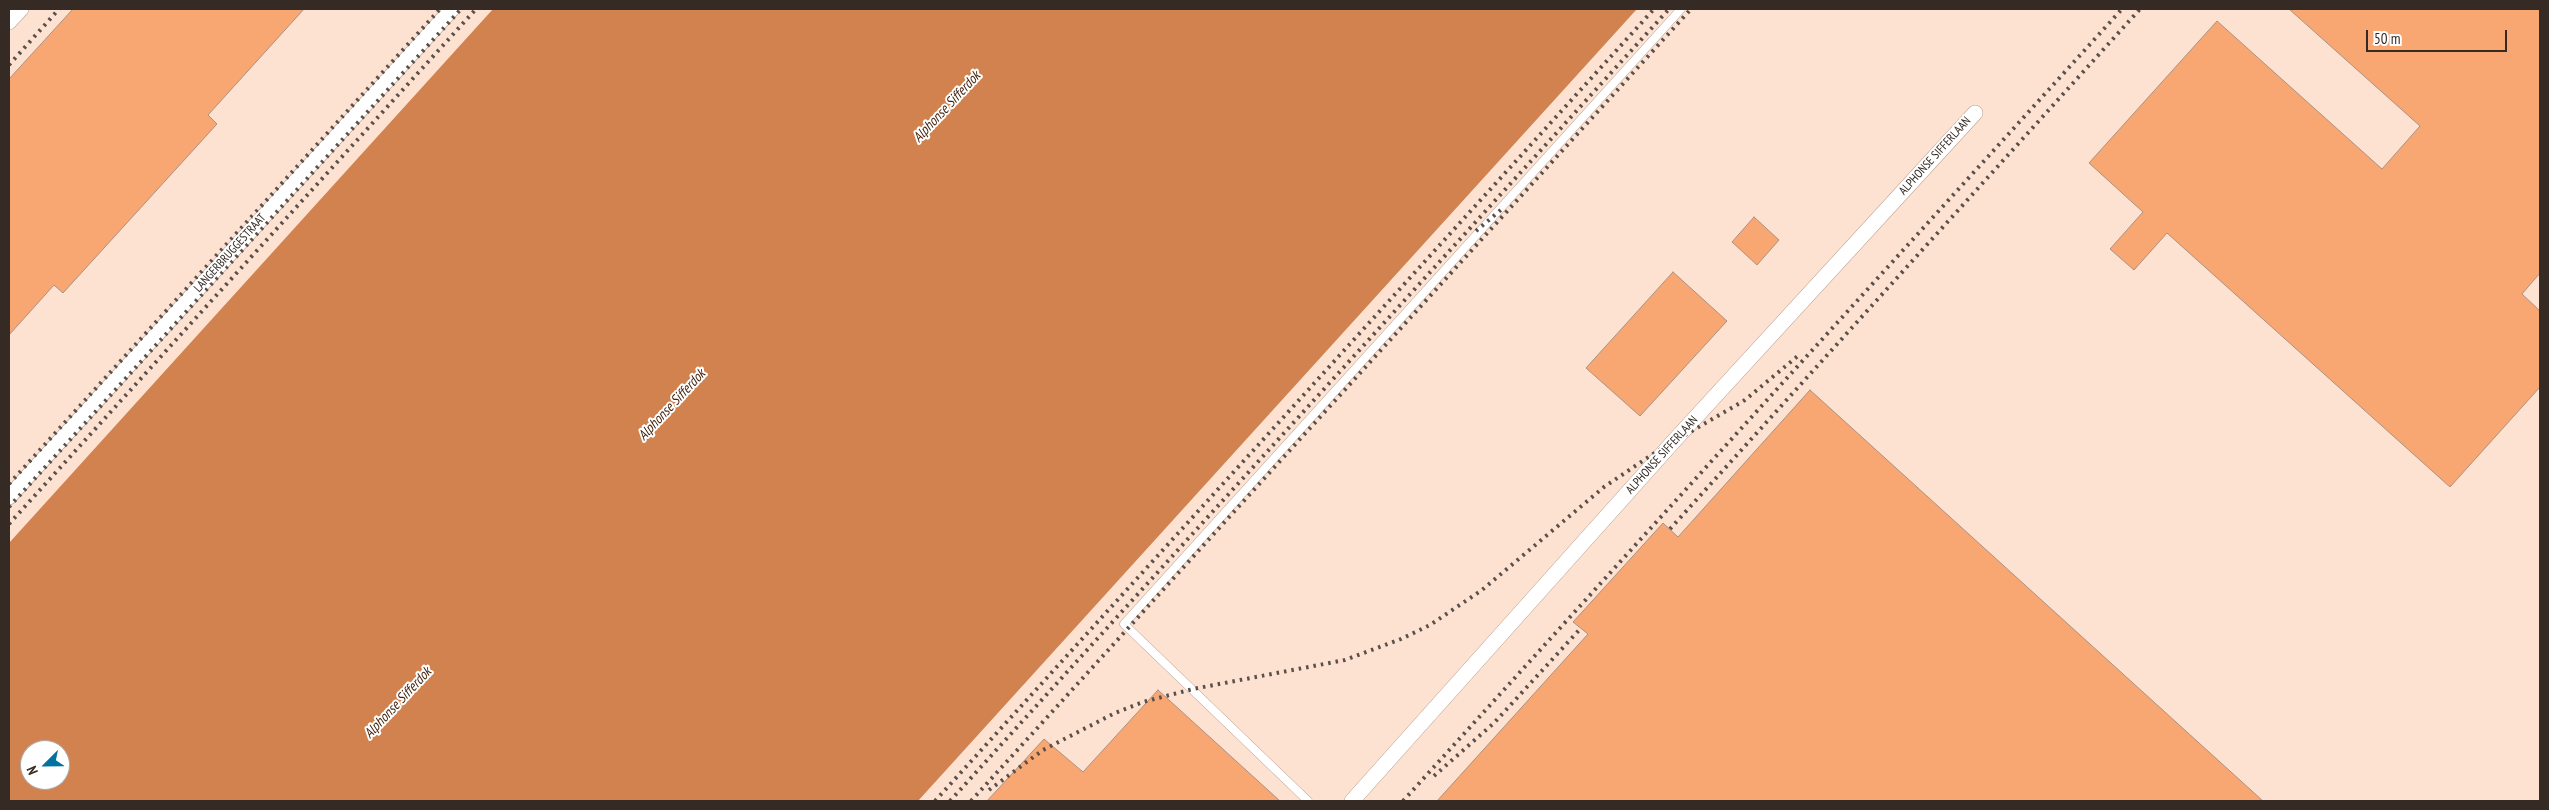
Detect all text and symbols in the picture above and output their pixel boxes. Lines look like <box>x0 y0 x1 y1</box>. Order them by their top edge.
scale bar <box>2369 20 2510 52</box>
text: 50 m <box>2374 29 2400 48</box>
water label: Alphonse Sifferdok <box>910 68 984 146</box>
street label: ALPHONSE SIFFERLAAN <box>1896 114 1974 198</box>
street label: LANGERBRUGGESTRAAT <box>191 211 269 295</box>
water label: Alphonse Sifferdok <box>635 366 709 444</box>
street label: ALPHONSE SIFFERLAAN <box>1623 413 1701 497</box>
water label: Alphonse Sifferdok <box>361 664 435 742</box>
north arrow <box>20 740 70 790</box>
text: N <box>22 763 42 777</box>

